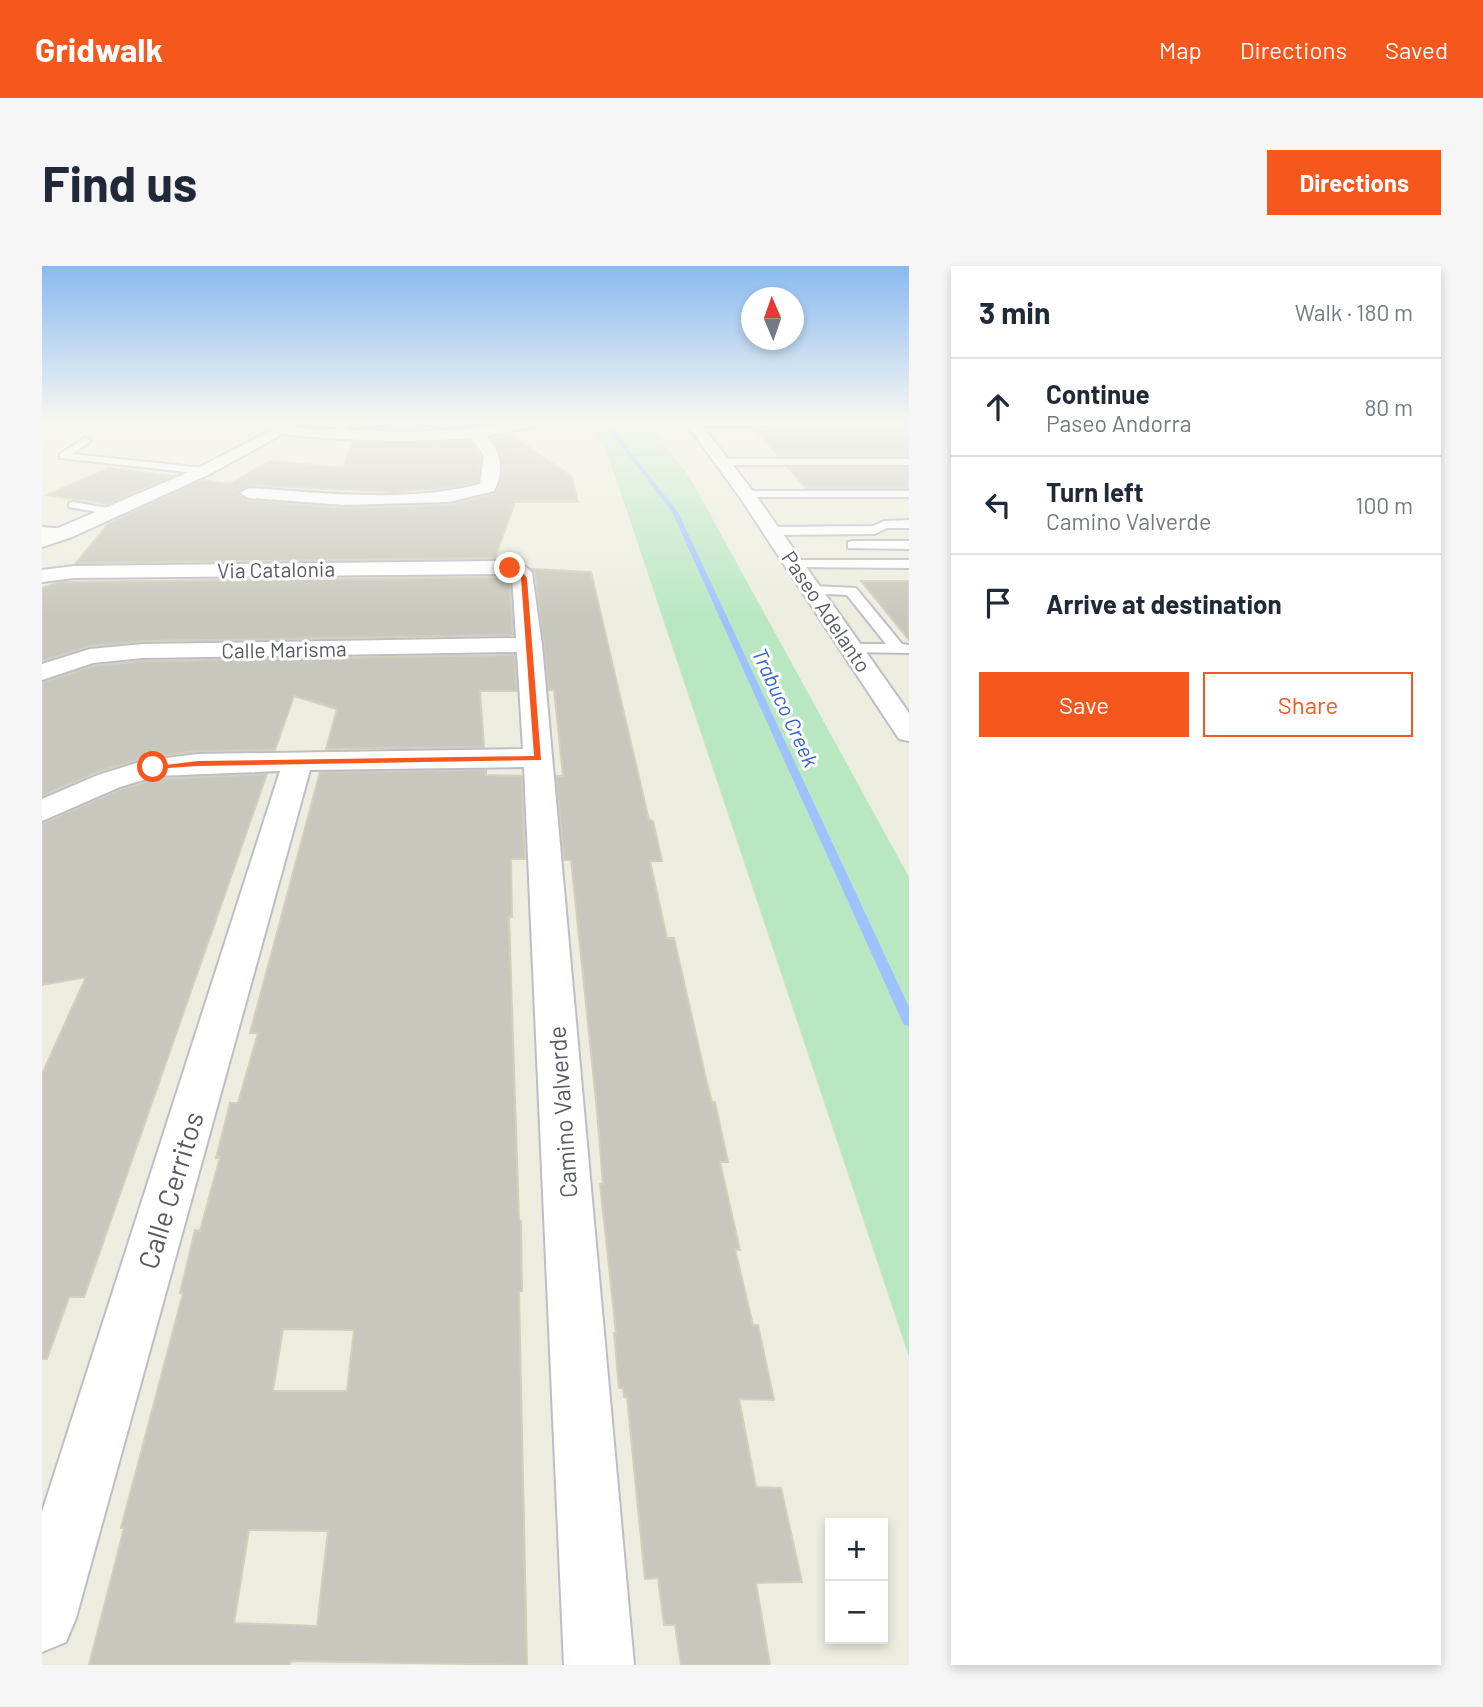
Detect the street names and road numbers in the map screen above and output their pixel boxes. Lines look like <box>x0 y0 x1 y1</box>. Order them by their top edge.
street label: Paseo Adelanto <box>777 546 877 676</box>
street label: Via Catalonia <box>217 555 335 583</box>
street label: Calle Marisma <box>221 635 347 663</box>
street label: Camino Valverde <box>542 1025 582 1199</box>
street label: Calle Cerritos <box>130 1107 210 1273</box>

